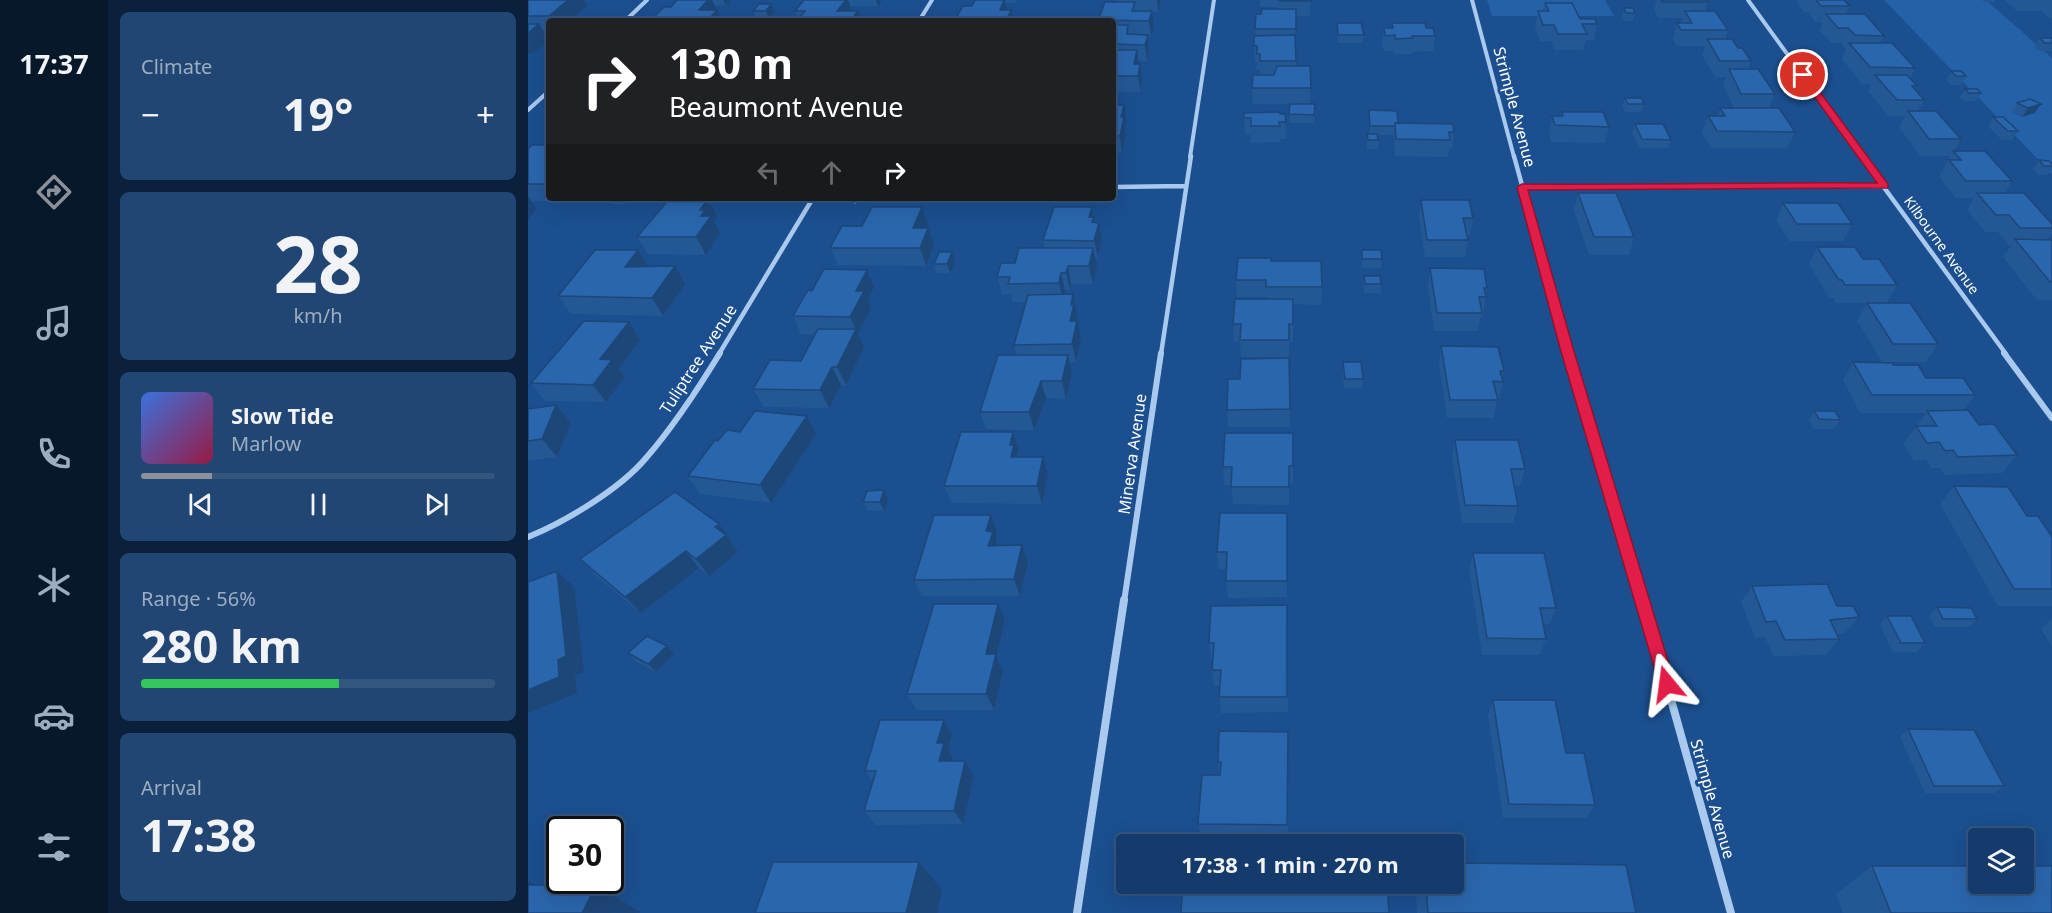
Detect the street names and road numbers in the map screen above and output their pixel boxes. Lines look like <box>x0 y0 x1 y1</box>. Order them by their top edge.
street label: Strimple Avenue <box>1488 44 1542 170</box>
street label: Kilbourne Avenue <box>1900 192 1984 298</box>
street label: Tuliptree Avenue <box>654 300 742 418</box>
street label: Minerva Avenue <box>1113 392 1151 516</box>
street label: Strimple Avenue <box>1685 737 1741 861</box>

